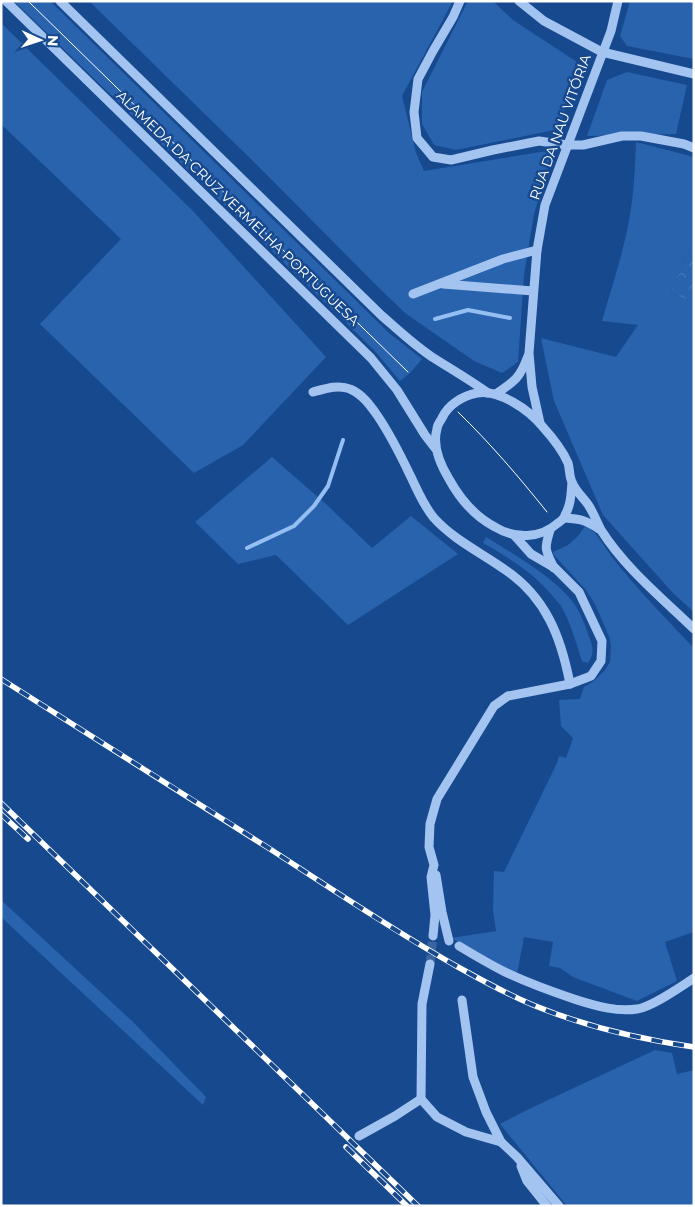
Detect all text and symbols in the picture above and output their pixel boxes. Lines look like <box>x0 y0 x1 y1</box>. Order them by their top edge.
north arrow <box>15 15 65 65</box>
text: N <box>44 35 62 47</box>
street label: RUA DA NAU VITÓRIA <box>525 51 595 202</box>
street label: ALAMEDA DA CRUZ VERMELHA PORTUGUESA <box>113 87 364 330</box>

